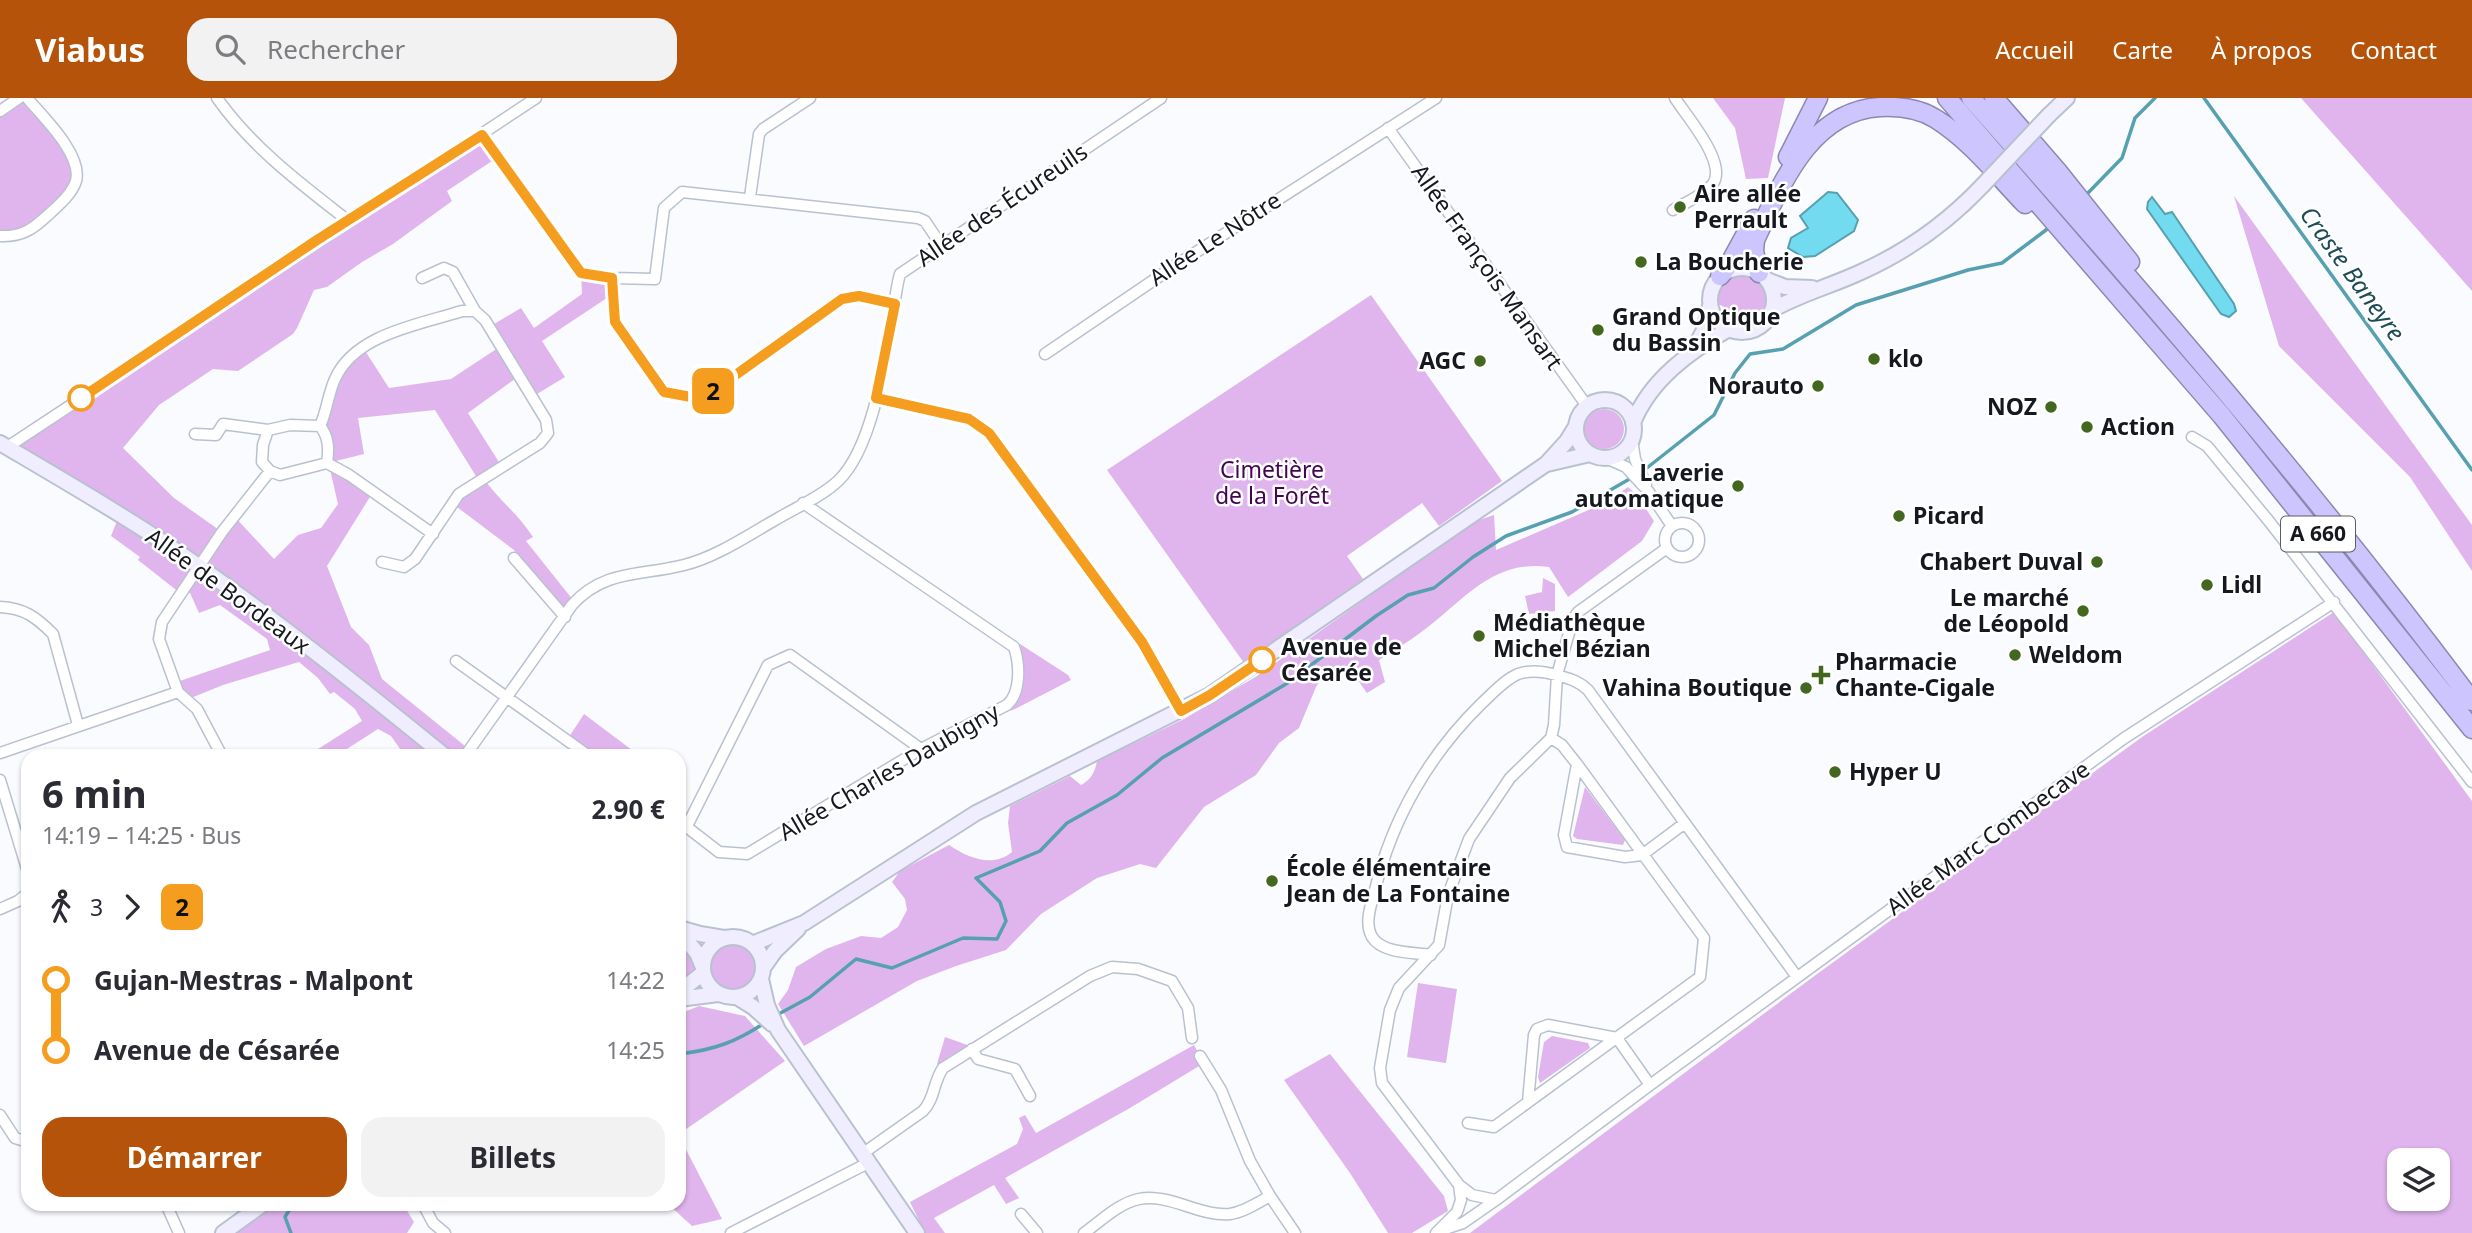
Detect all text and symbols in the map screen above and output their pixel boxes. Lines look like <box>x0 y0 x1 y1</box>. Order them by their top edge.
search box <box>187 18 677 81</box>
text: Viabus <box>35 27 145 72</box>
icon: search <box>211 30 249 68</box>
text: Rechercher <box>267 31 405 67</box>
text: Accueil <box>1995 33 2074 66</box>
text: Carte <box>2112 33 2173 66</box>
text: À propos <box>2211 33 2312 66</box>
text: Contact <box>2350 33 2437 66</box>
street label: Allée des Écureuils <box>910 135 1093 273</box>
street label: Allée François Mansart <box>1405 157 1571 376</box>
place label: Aire allée Perrault <box>1694 177 1801 235</box>
street label: Allée Le Nôtre <box>1142 184 1287 293</box>
marker: Aire allée Perrault <box>1672 199 1688 215</box>
water label: Craste Baneyre <box>2293 199 2413 347</box>
place label: La Boucherie <box>1655 245 1804 277</box>
marker: La Boucherie <box>1633 254 1649 270</box>
place label: Grand Optique du Bassin <box>1612 300 1781 358</box>
marker: Grand Optique du Bassin <box>1590 322 1606 338</box>
place label: klo <box>1888 342 1924 374</box>
place label: AGC <box>1419 344 1466 376</box>
marker: klo <box>1866 351 1882 367</box>
marker: AGC <box>1472 353 1488 369</box>
line badge: 2 <box>690 368 736 414</box>
place label: Norauto <box>1708 369 1804 401</box>
text: 2 <box>706 374 720 407</box>
marker: Norauto <box>1810 378 1826 394</box>
unlabelled marker <box>68 385 94 411</box>
place label: NOZ <box>1987 390 2037 422</box>
marker: NOZ <box>2043 399 2059 415</box>
place label: Action <box>2101 410 2175 442</box>
marker: Action <box>2079 419 2095 435</box>
park label: Cimetière de la Forêt <box>1215 453 1329 511</box>
place label: Laverie automatique <box>1575 456 1724 514</box>
marker: Laverie automatique <box>1730 478 1746 494</box>
place label: Picard <box>1913 499 1984 531</box>
marker: Picard <box>1891 508 1907 524</box>
road number: A 660 <box>2281 516 2355 551</box>
street label: Allée de Bordeaux <box>140 520 317 661</box>
place label: Chabert Duval <box>1919 545 2083 577</box>
marker: Chabert Duval <box>2089 554 2105 570</box>
place label: Lidl <box>2221 568 2262 600</box>
marker: Lidl <box>2199 577 2215 593</box>
place label: Le marché de Léopold <box>1943 581 2069 639</box>
marker: Le marché de Léopold <box>2075 603 2091 619</box>
place label: Médiathèque Michel Bézian <box>1493 606 1651 664</box>
marker: Médiathèque Michel Bézian <box>1471 628 1487 644</box>
place label: Avenue de Césarée <box>1281 630 1402 688</box>
place label: Weldom <box>2029 638 2123 670</box>
place label: Pharmacie Chante-Cigale <box>1835 645 1995 703</box>
marker: Avenue de Césarée <box>1249 647 1275 673</box>
marker: Weldom <box>2007 647 2023 663</box>
marker: Pharmacie Chante-Cigale <box>1813 667 1829 683</box>
place label: Vahina Boutique <box>1603 671 1792 703</box>
marker: Vahina Boutique <box>1798 680 1814 696</box>
street label: Allée Charles Daubigny <box>772 695 1005 847</box>
street label: Allée Marc Combecave <box>1879 753 2096 922</box>
place label: Hyper U <box>1849 755 1942 787</box>
marker: Hyper U <box>1827 764 1843 780</box>
text: 6 min <box>42 767 147 819</box>
text: 2.90 € <box>591 791 665 827</box>
text: 14:19 – 14:25 · Bus <box>42 819 241 851</box>
place label: École élémentaire Jean de La Fontaine <box>1284 851 1510 909</box>
marker: École élémentaire Jean de La Fontaine <box>1264 873 1280 889</box>
icon: walk <box>42 888 80 926</box>
icon: forward <box>113 888 151 926</box>
text: 2 <box>175 890 189 923</box>
text: 3 <box>90 891 103 923</box>
text: Gujan-Mestras - Malpont <box>94 962 413 998</box>
text: 14:22 <box>606 964 665 996</box>
text: Avenue de Césarée <box>94 1032 340 1068</box>
text: 14:25 <box>606 1034 665 1066</box>
button: Démarrer <box>42 1117 347 1197</box>
button: Billets <box>361 1117 665 1197</box>
map controls <box>2387 1148 2450 1211</box>
button: layers <box>2387 1148 2450 1211</box>

